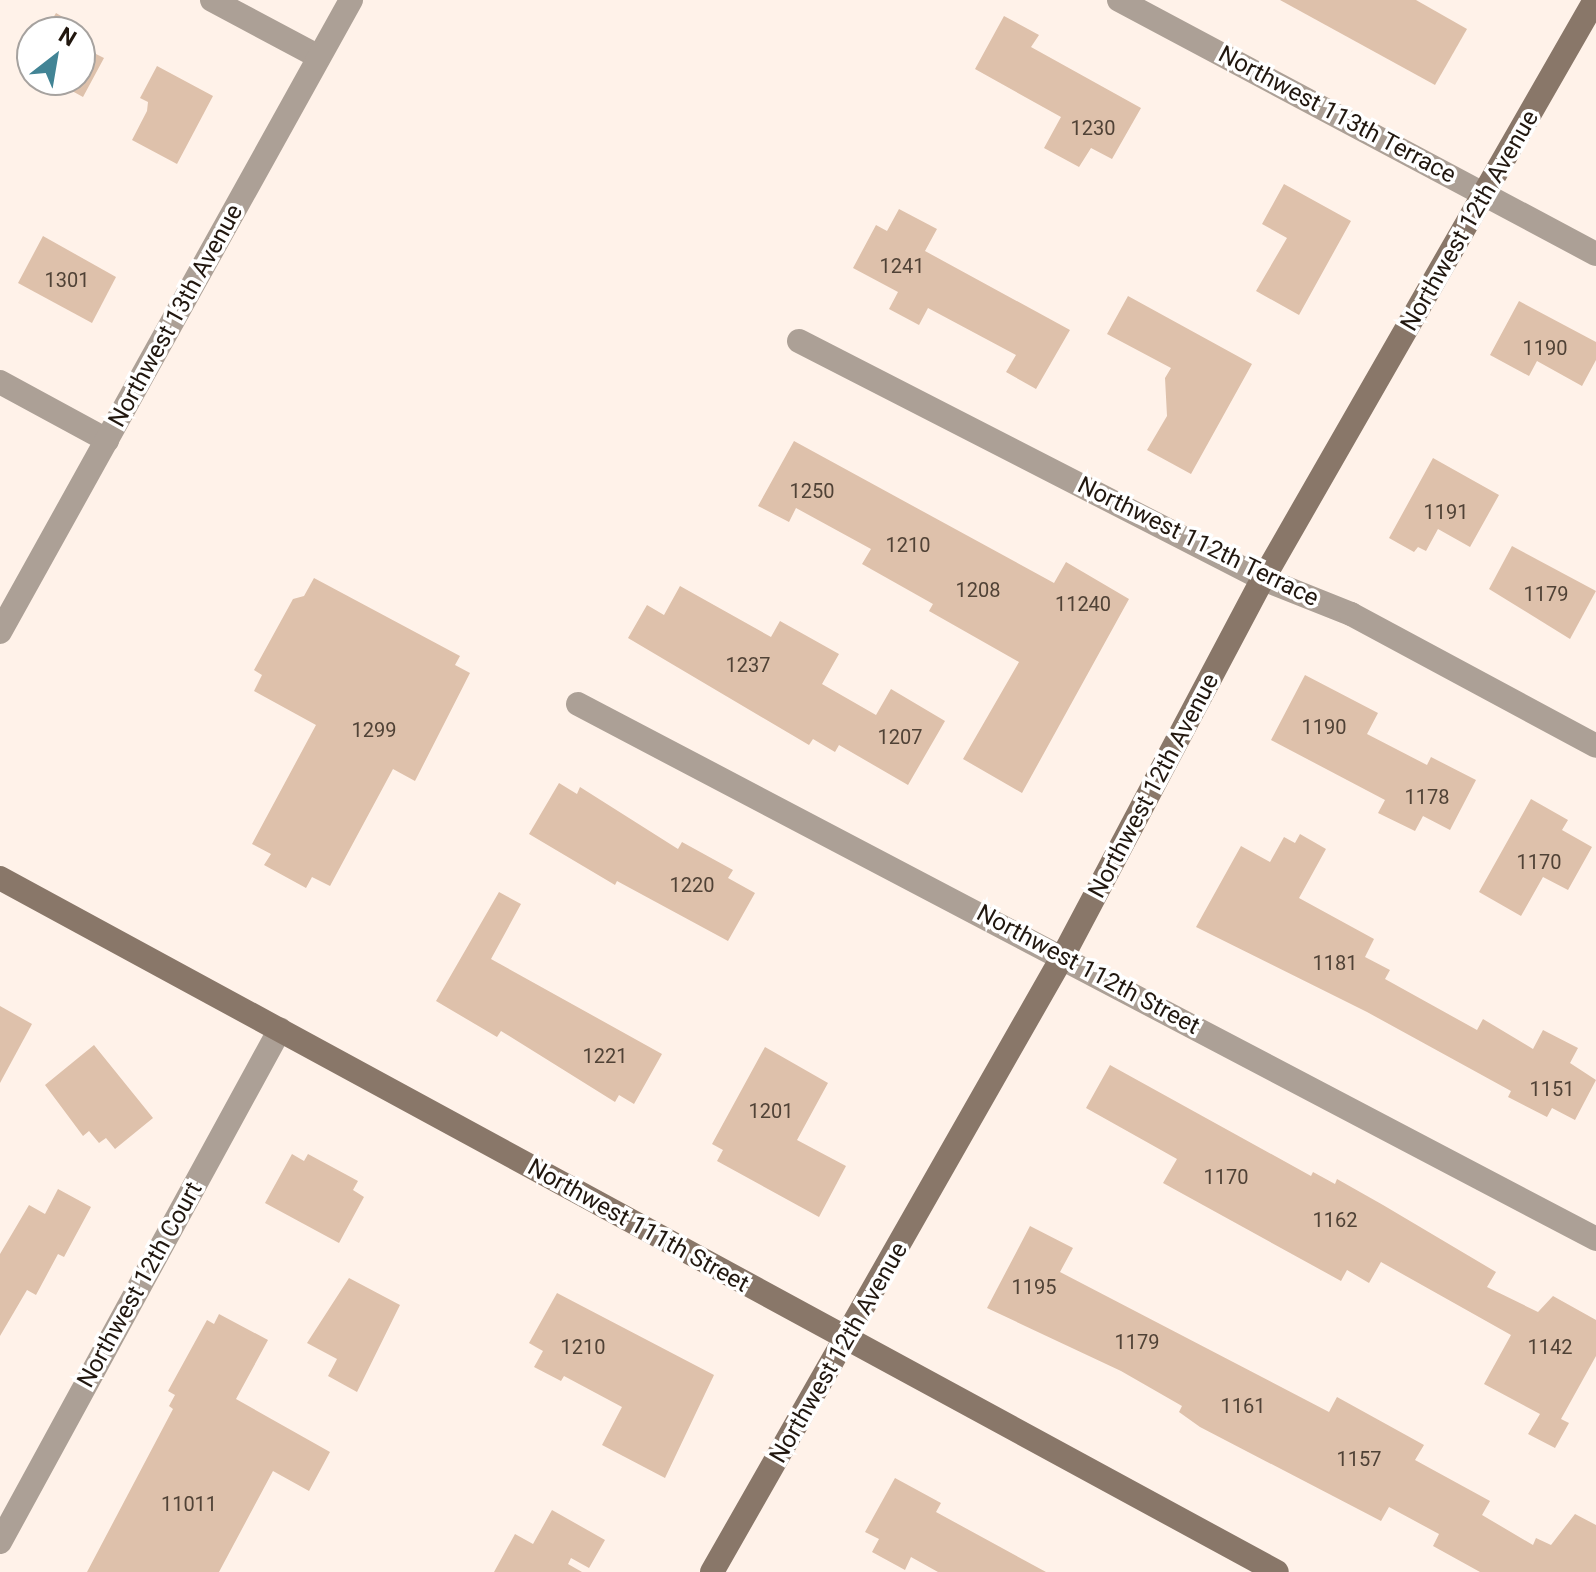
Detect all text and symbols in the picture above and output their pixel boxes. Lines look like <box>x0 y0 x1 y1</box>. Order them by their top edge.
north arrow <box>16 16 96 96</box>
text: N <box>54 22 81 51</box>
street label: Northwest 113th Terrace <box>1213 40 1461 190</box>
street label: Northwest 12th Avenue <box>1395 106 1545 336</box>
house number: 1230 <box>1071 116 1115 140</box>
street label: Northwest 13th Avenue <box>103 200 249 432</box>
house number: 1241 <box>880 254 924 278</box>
house number: 1301 <box>45 268 89 292</box>
house number: 1190 <box>1523 336 1567 360</box>
street label: Northwest 112th Terrace <box>1073 471 1323 613</box>
house number: 1250 <box>790 479 834 503</box>
house number: 1191 <box>1424 500 1468 524</box>
house number: 1210 <box>886 533 930 557</box>
house number: 1208 <box>956 578 1000 602</box>
house number: 1179 <box>1524 582 1568 606</box>
house number: 11240 <box>1055 592 1111 616</box>
house number: 1237 <box>726 653 770 677</box>
street label: Northwest 12th Avenue <box>1083 669 1225 903</box>
house number: 1190 <box>1302 715 1346 739</box>
house number: 1299 <box>352 718 396 742</box>
house number: 1207 <box>878 725 922 749</box>
house number: 1178 <box>1405 785 1449 809</box>
house number: 1170 <box>1517 850 1561 874</box>
house number: 1220 <box>670 873 714 897</box>
street label: Northwest 112th Street <box>972 899 1204 1041</box>
house number: 1181 <box>1313 951 1357 975</box>
house number: 1221 <box>583 1044 627 1068</box>
house number: 1151 <box>1530 1077 1574 1101</box>
house number: 1201 <box>749 1099 793 1123</box>
street label: Northwest 111th Street <box>522 1153 754 1299</box>
house number: 1170 <box>1204 1165 1248 1189</box>
street label: Northwest 12th Court <box>71 1177 209 1393</box>
house number: 1162 <box>1313 1208 1357 1232</box>
street label: Northwest 12th Avenue <box>764 1238 914 1468</box>
house number: 1195 <box>1012 1275 1056 1299</box>
house number: 1179 <box>1115 1330 1159 1354</box>
house number: 1210 <box>561 1335 605 1359</box>
house number: 1142 <box>1528 1335 1572 1359</box>
house number: 1161 <box>1221 1394 1265 1418</box>
house number: 1157 <box>1337 1447 1381 1471</box>
house number: 11011 <box>161 1492 217 1516</box>

